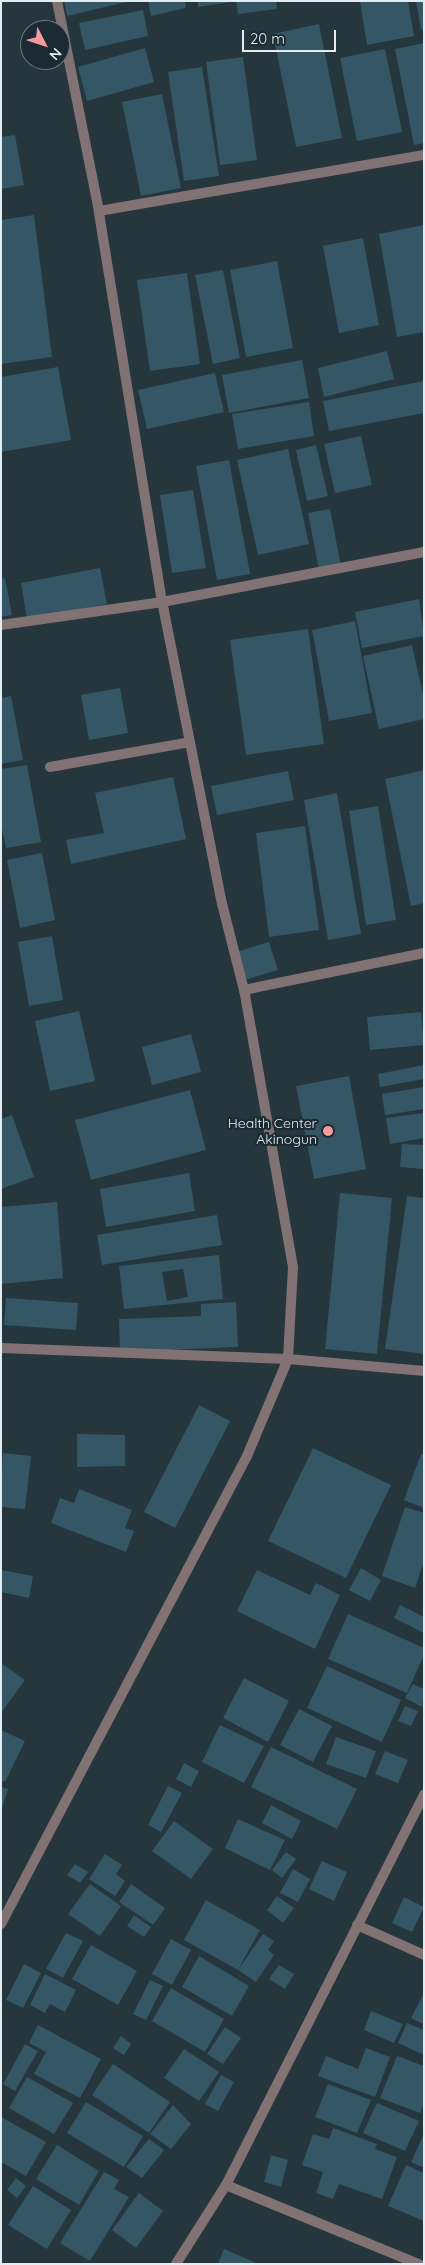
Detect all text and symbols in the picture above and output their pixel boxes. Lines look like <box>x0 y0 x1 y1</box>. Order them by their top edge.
north arrow <box>20 20 70 70</box>
scale bar <box>245 20 339 52</box>
text: 20 m <box>250 29 285 48</box>
text: N <box>45 44 66 64</box>
place label: Health Center Akinogun <box>228 1115 317 1148</box>
marker: Health Center Akinogun <box>321 1124 335 1138</box>

